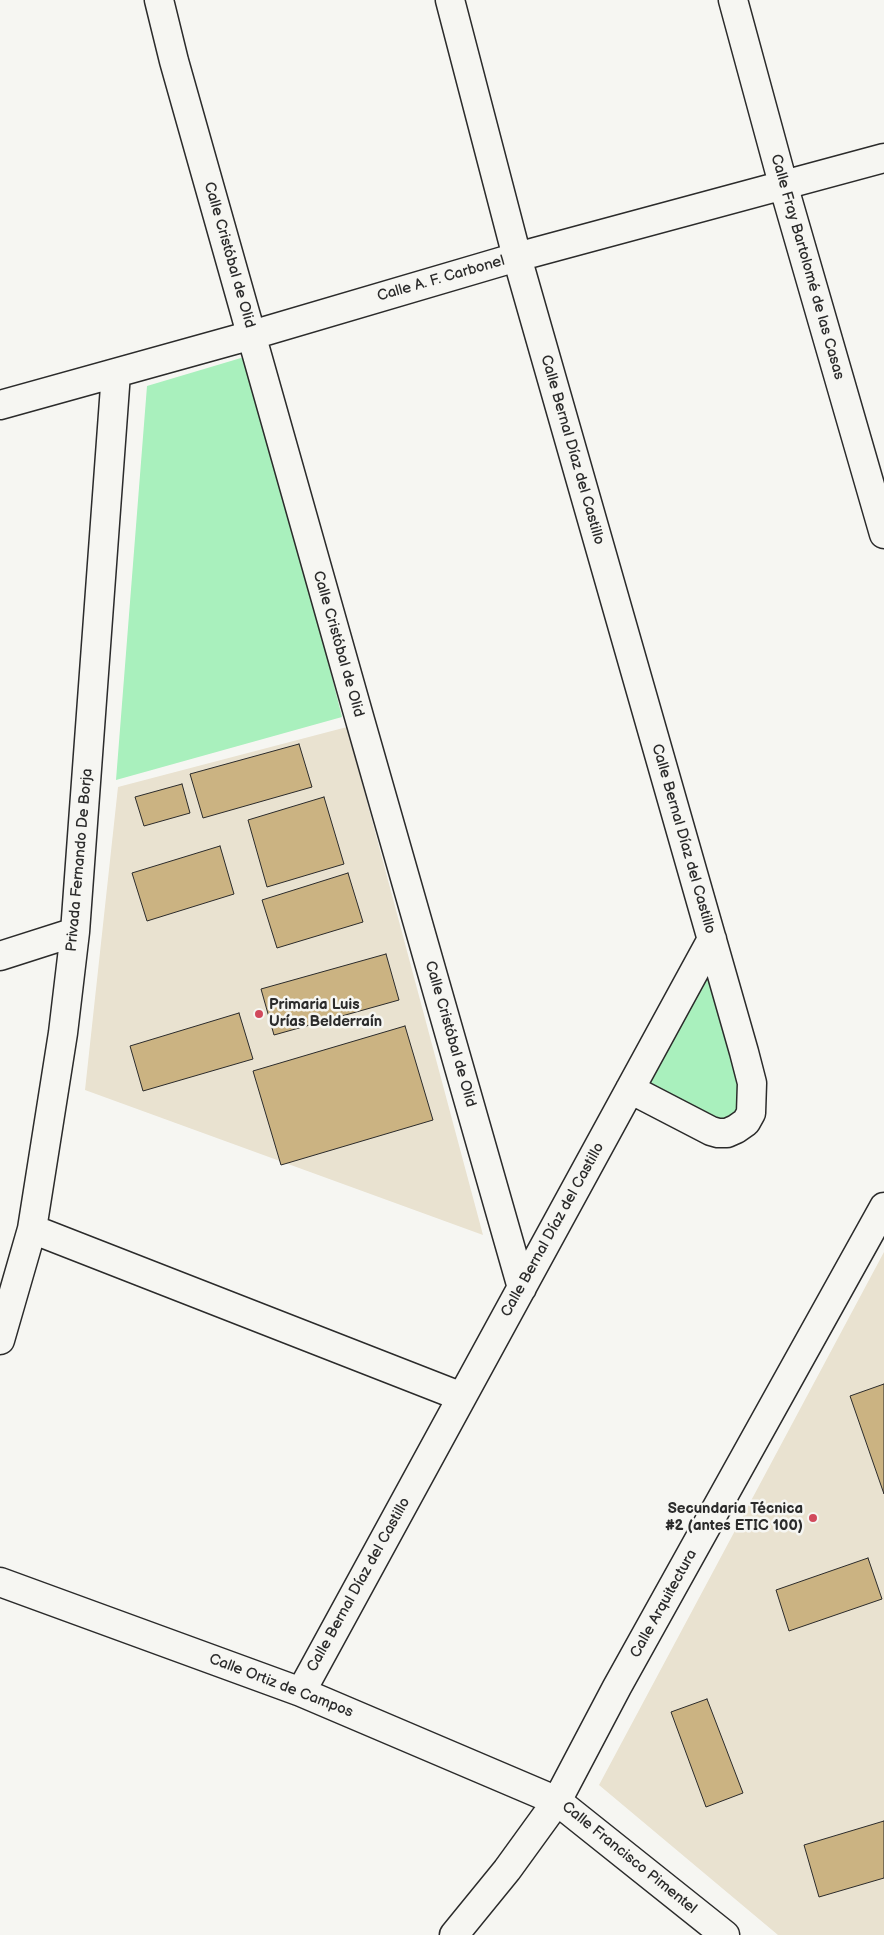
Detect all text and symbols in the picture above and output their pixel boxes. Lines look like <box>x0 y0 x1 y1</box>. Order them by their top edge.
street label: Calle Fray Bartolomé de las Casas <box>766 152 848 382</box>
street label: Calle Cristóbal de Olid <box>200 180 258 330</box>
street label: Calle A. F. Carbonel <box>375 252 507 306</box>
street label: Calle Bernal Díaz del Castillo <box>536 353 608 547</box>
street label: Calle Cristóbal de Olid <box>309 569 367 719</box>
street label: Calle Bernal Díaz del Castillo <box>647 742 719 936</box>
street label: Privada Fernando De Borja <box>63 768 97 952</box>
street label: Calle Cristóbal de Olid <box>421 959 479 1109</box>
place label: Primaria Luis Urías Belderraín <box>269 996 382 1031</box>
marker: Primaria Luis Urías Belderraín <box>253 1008 265 1020</box>
street label: Calle Bernal Díaz del Castillo <box>497 1140 609 1320</box>
street label: Calle Bernal Díaz del Castillo <box>303 1495 415 1675</box>
place label: Secundaria Técnica #2 (antes ETIC 100) <box>665 1500 803 1535</box>
marker: Secundaria Técnica #2 (antes ETIC 100) <box>807 1512 819 1524</box>
street label: Calle Arquitectura <box>627 1547 701 1661</box>
street label: Calle Ortiz de Campos <box>206 1650 356 1722</box>
street label: Calle Francisco Pimentel <box>558 1798 700 1918</box>

